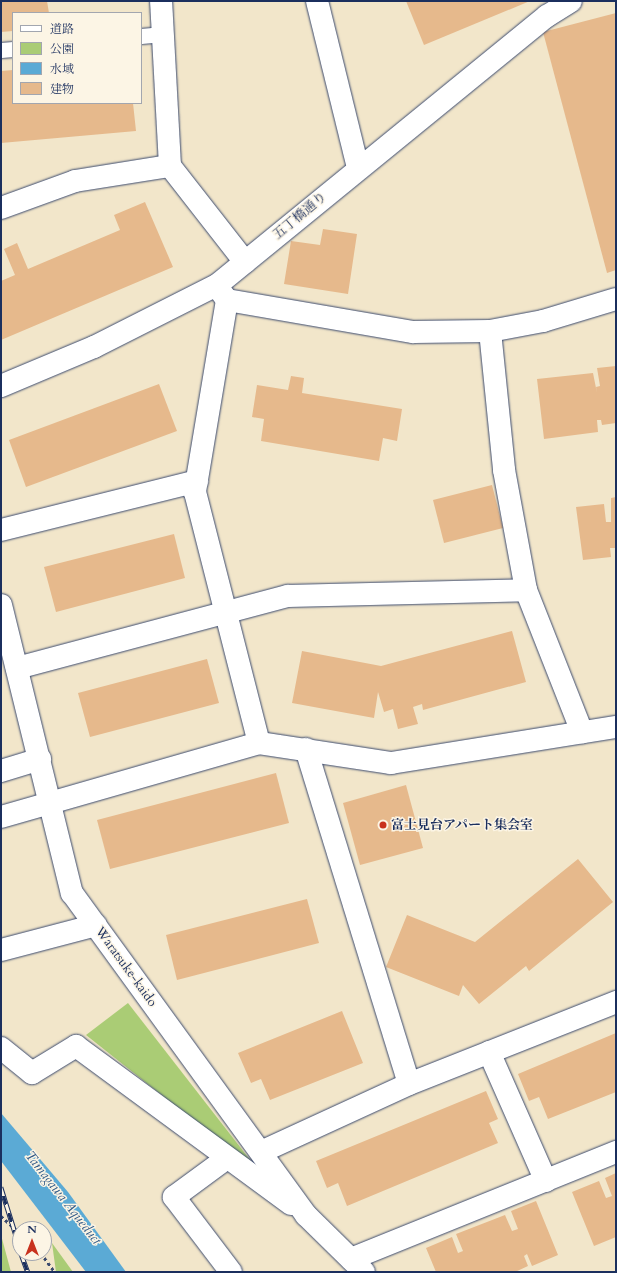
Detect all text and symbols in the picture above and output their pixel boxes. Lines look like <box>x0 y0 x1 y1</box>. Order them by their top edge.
legend <box>12 12 142 104</box>
text: 道路 <box>50 21 74 37</box>
text: 公園 <box>50 41 74 57</box>
text: 水域 <box>50 61 74 77</box>
text: 建物 <box>50 81 74 97</box>
street label: 五丁橋通り <box>270 189 330 243</box>
place label: 富士見台アパート集会室 <box>391 817 534 833</box>
marker: 富士見台アパート集会室 <box>378 820 388 830</box>
street label: Waratsuke-kaido <box>92 924 160 1010</box>
water label: Tamagawa Aqueduct <box>21 1148 105 1248</box>
north arrow <box>12 1221 52 1261</box>
text: N <box>27 1222 37 1237</box>

